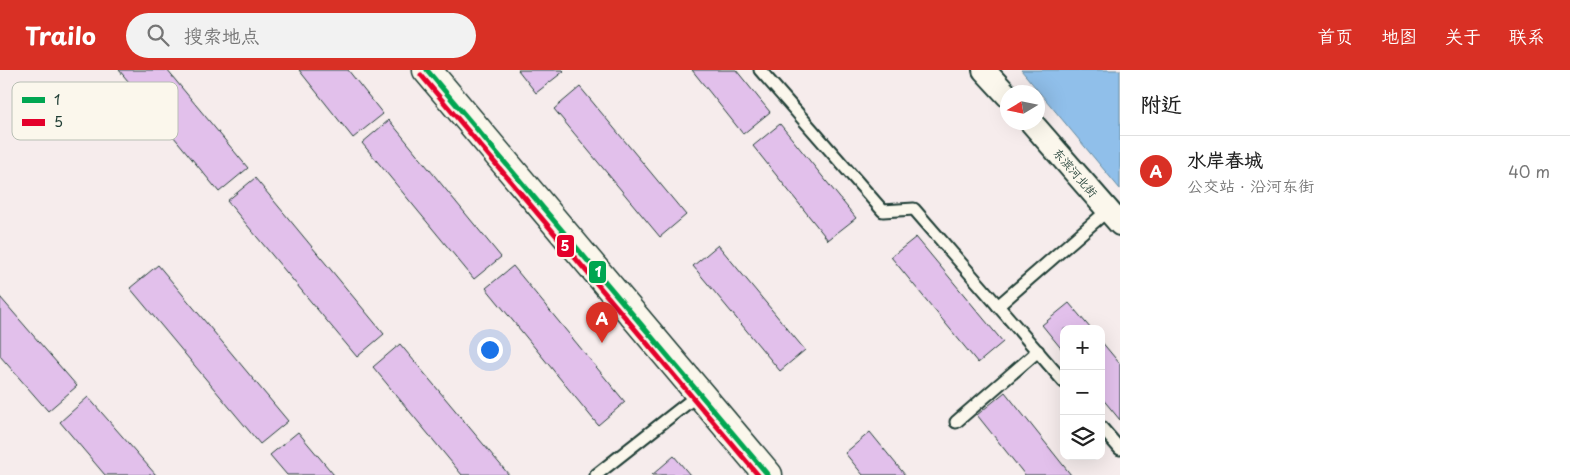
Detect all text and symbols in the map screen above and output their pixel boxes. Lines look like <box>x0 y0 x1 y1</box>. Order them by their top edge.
search box <box>126 13 476 58</box>
text: Trailo <box>25 17 96 53</box>
icon: search <box>144 21 172 49</box>
text: 搜索地点 <box>184 21 260 49</box>
text: 首页 <box>1317 22 1353 49</box>
text: 地图 <box>1381 22 1417 49</box>
text: 关于 <box>1445 22 1481 49</box>
text: 联系 <box>1509 22 1545 49</box>
legend <box>12 82 178 140</box>
north arrow <box>1000 85 1045 130</box>
text: 附近 <box>1140 87 1182 119</box>
text: 1 <box>54 89 60 110</box>
text: 5 <box>54 111 63 132</box>
street label: 东滨河北街 <box>1049 144 1102 201</box>
text: 水岸春城 <box>1187 145 1263 173</box>
text: A <box>1150 159 1162 183</box>
text: 40 m <box>1508 159 1550 183</box>
text: 公交站 · 沿河东街 <box>1187 173 1314 197</box>
line badge: 5 <box>556 234 575 258</box>
text: 5 <box>561 235 570 256</box>
line badge: 1 <box>588 260 607 284</box>
text: 1 <box>595 261 602 282</box>
pin: A <box>586 302 618 343</box>
map controls <box>1060 325 1105 460</box>
button: + <box>1060 325 1105 370</box>
your location <box>477 337 503 363</box>
button: − <box>1060 370 1105 415</box>
button: layers <box>1060 415 1105 460</box>

